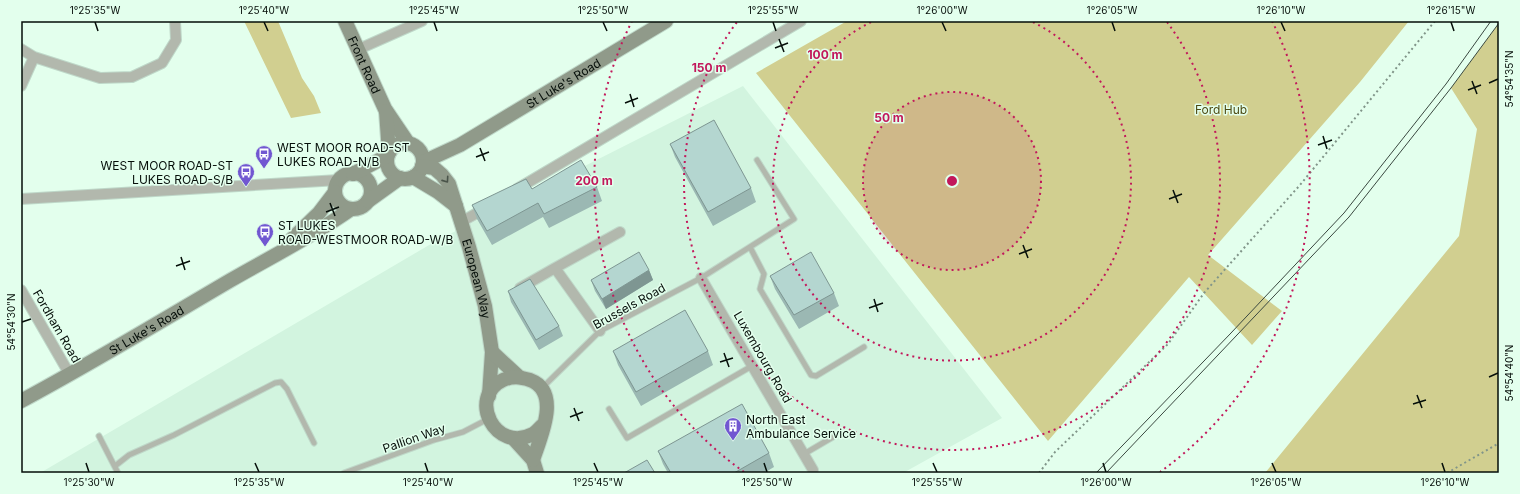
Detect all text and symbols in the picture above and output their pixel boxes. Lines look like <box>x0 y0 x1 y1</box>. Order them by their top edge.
text: 1°25'35"W <box>70 4 120 16</box>
text: 1°25'40"W <box>239 4 289 16</box>
text: 1°25'45"W <box>409 4 459 16</box>
text: 1°25'50"W <box>578 4 628 16</box>
text: 1°25'55"W <box>748 4 798 16</box>
text: 1°26'00"W <box>916 4 968 16</box>
text: 1°26'05"W <box>1087 4 1138 16</box>
text: 1°26'10"W <box>1257 4 1306 16</box>
text: 1°26'15"W <box>1427 4 1475 16</box>
street label: Front Road <box>345 34 384 96</box>
text: 100 m <box>807 47 843 62</box>
text: 54°54'35"N <box>1503 51 1515 107</box>
street label: St Luke's Road <box>523 55 603 111</box>
text: 150 m <box>692 60 726 75</box>
park label: Ford Hub <box>1195 102 1247 117</box>
text: 50 m <box>874 110 904 125</box>
place label: WEST MOOR ROAD-ST LUKES ROAD-N/B <box>277 140 410 169</box>
bus stop icon: WEST MOOR ROAD-ST LUKES ROAD-N/B <box>254 144 274 169</box>
place label: WEST MOOR ROAD-ST LUKES ROAD-S/B <box>100 158 233 187</box>
bus stop icon: WEST MOOR ROAD-ST LUKES ROAD-S/B <box>236 162 256 187</box>
text: 200 m <box>575 173 613 188</box>
centre of rings <box>945 174 959 188</box>
one-way arrow <box>441 176 449 183</box>
place label: ST LUKES ROAD-WESTMOOR ROAD-W/B <box>278 218 454 247</box>
bus stop icon: ST LUKES ROAD-WESTMOOR ROAD-W/B <box>255 222 275 247</box>
street label: European Way <box>459 237 494 320</box>
street label: Brussels Road <box>590 280 668 332</box>
street label: Fordham Road <box>30 287 84 365</box>
text: 54°54'30"N <box>5 293 17 351</box>
street label: St Luke's Road <box>106 302 186 358</box>
street label: Luxembourg Road <box>731 309 795 405</box>
text: 54°54'40"N <box>1503 345 1515 401</box>
place label: North East Ambulance Service <box>746 412 856 441</box>
building icon: North East Ambulance Service <box>723 416 743 441</box>
street label: Pallion Way <box>381 420 448 456</box>
text: 1°25'30"W <box>64 476 115 488</box>
text: 1°25'35"W <box>234 476 284 488</box>
text: 1°25'40"W <box>403 476 453 488</box>
text: 1°25'45"W <box>573 476 623 488</box>
text: 1°25'50"W <box>742 476 792 488</box>
text: 1°25'55"W <box>912 476 962 488</box>
text: 1°26'00"W <box>1080 476 1132 488</box>
text: 1°26'05"W <box>1251 476 1302 488</box>
text: 1°26'10"W <box>1421 476 1470 488</box>

